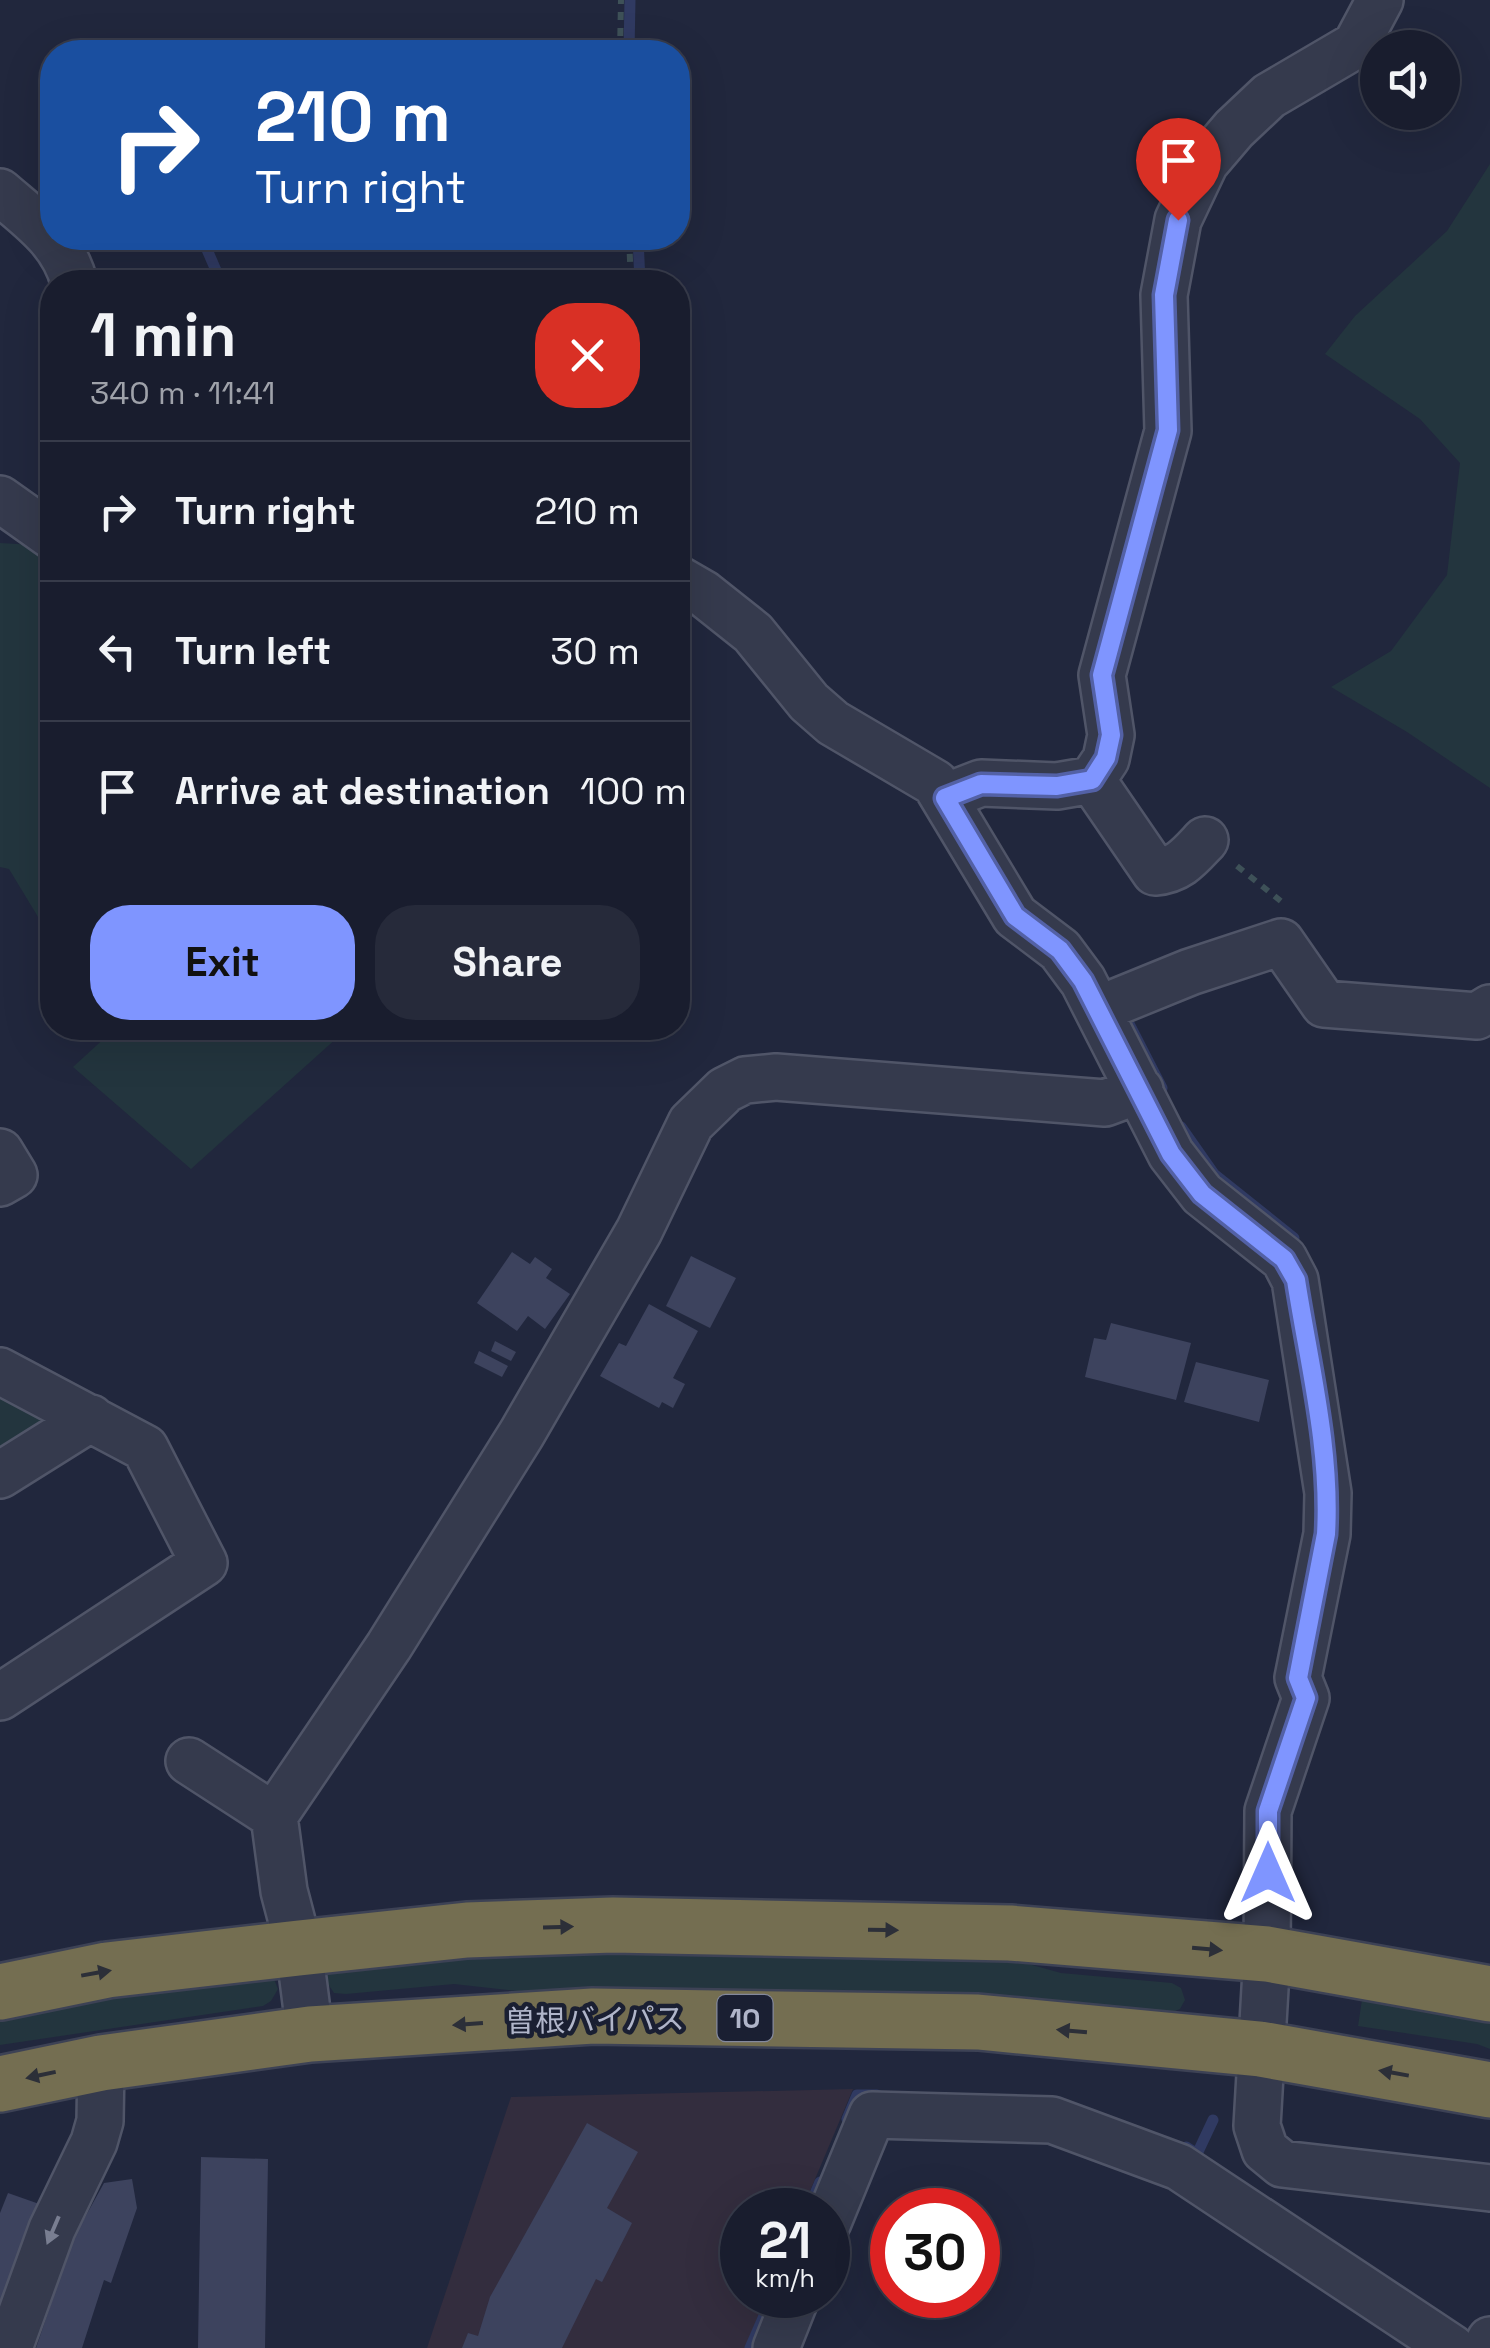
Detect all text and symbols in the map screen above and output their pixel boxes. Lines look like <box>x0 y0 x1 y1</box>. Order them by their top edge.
map controls <box>1360 30 1460 130</box>
button: sound <box>1360 30 1460 130</box>
text: 210 m <box>255 72 451 161</box>
icon: right <box>90 80 220 210</box>
pin <box>1136 118 1221 221</box>
icon: arrive <box>1151 133 1206 188</box>
text: Turn right <box>255 159 466 216</box>
text: 1 min <box>90 297 237 374</box>
button: close <box>535 303 640 408</box>
text: 340 m · 11:41 <box>90 373 275 413</box>
icon: right <box>90 484 145 539</box>
text: Turn right <box>175 487 356 535</box>
text: 210 m <box>534 487 640 535</box>
icon: left <box>90 624 145 679</box>
text: Turn left <box>175 627 331 675</box>
text: 30 m <box>550 627 640 675</box>
icon: arrive <box>90 764 145 819</box>
text: Arrive at destination <box>175 767 550 815</box>
text: 100 m <box>580 767 687 815</box>
button: Exit <box>90 905 355 1020</box>
button: Share <box>375 905 640 1020</box>
position arrow <box>1216 1821 1320 1925</box>
one-way arrow <box>543 1918 575 1934</box>
one-way arrow <box>868 1923 899 1939</box>
one-way arrow <box>1192 1942 1224 1958</box>
one-way arrow <box>80 1965 112 1980</box>
road number: 10 <box>718 1995 772 2041</box>
street label: 曽根バイパス <box>505 1999 685 2041</box>
one-way arrow <box>451 2016 483 2032</box>
one-way arrow <box>1056 2022 1087 2038</box>
one-way arrow <box>1378 2064 1409 2080</box>
one-way arrow <box>25 2068 56 2084</box>
speed limit sign: 30 <box>870 2188 1000 2318</box>
text: 21 <box>759 2209 811 2273</box>
one-way arrow <box>44 2216 60 2246</box>
text: km/h <box>755 2262 815 2294</box>

